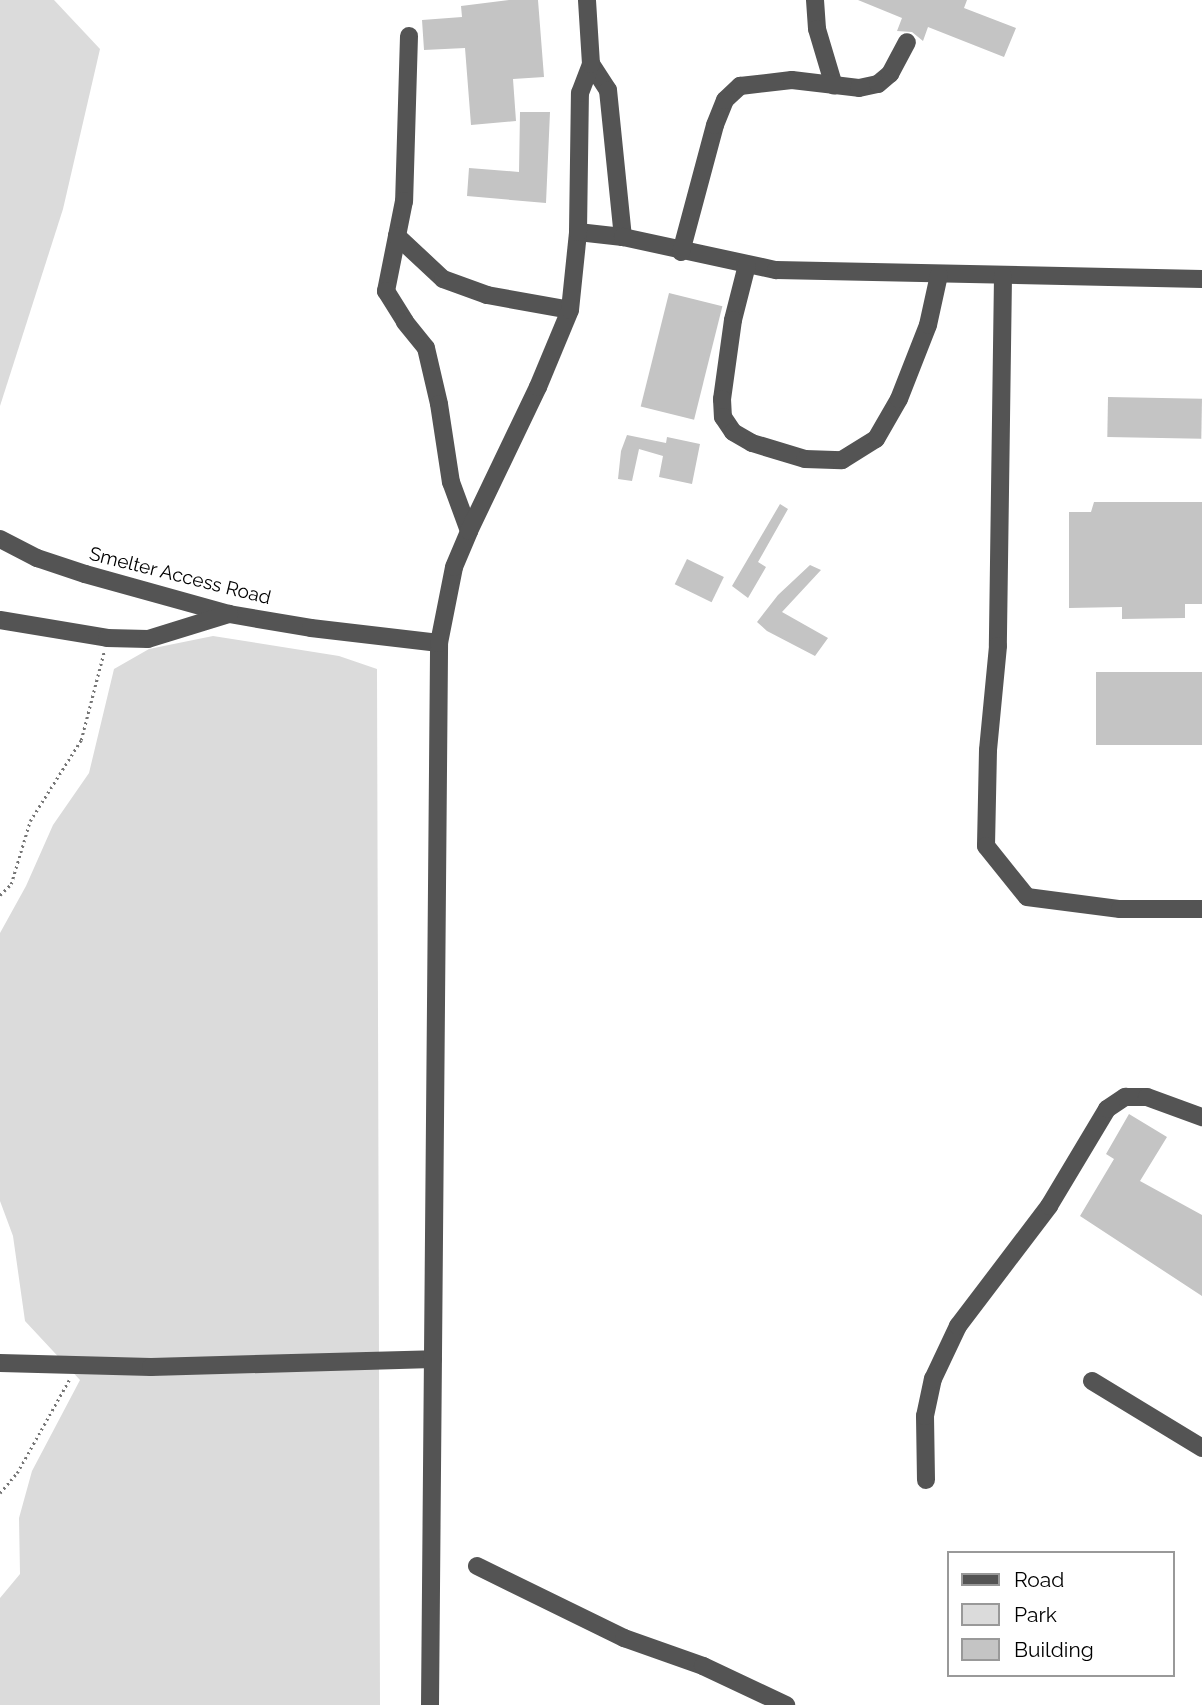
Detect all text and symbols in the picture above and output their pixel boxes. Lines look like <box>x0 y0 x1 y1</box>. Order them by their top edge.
street label: Smelter Access Road <box>86 542 274 610</box>
legend <box>946 1551 1174 1677</box>
text: Road <box>1014 1567 1064 1592</box>
text: Park <box>1014 1602 1057 1627</box>
text: Building <box>1014 1637 1094 1662</box>

